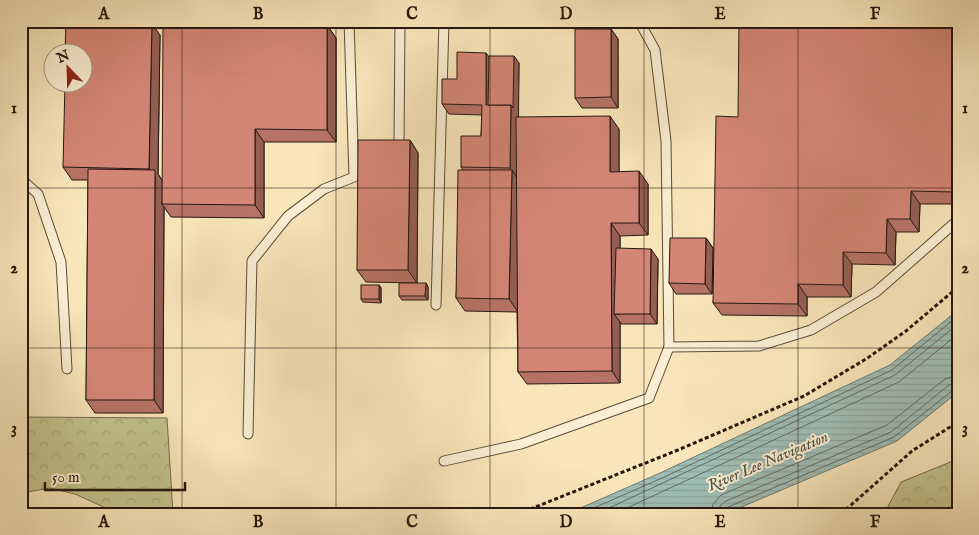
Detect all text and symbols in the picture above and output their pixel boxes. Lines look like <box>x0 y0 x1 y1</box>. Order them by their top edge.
text: A <box>98 5 111 25</box>
text: B <box>253 5 264 25</box>
text: C <box>406 5 418 25</box>
text: D <box>560 5 573 25</box>
text: E <box>714 5 726 25</box>
text: F <box>870 5 881 25</box>
north arrow <box>42 42 92 92</box>
text: N <box>53 46 72 68</box>
text: 1 <box>11 99 17 119</box>
text: 1 <box>962 99 968 119</box>
text: 2 <box>10 259 18 279</box>
text: 2 <box>961 259 969 279</box>
text: 3 <box>11 419 17 439</box>
text: 3 <box>962 419 968 439</box>
water label: River Lee Navigation <box>704 427 832 497</box>
scale bar <box>45 460 185 492</box>
text: 50 m <box>52 468 80 487</box>
text: A <box>98 513 111 533</box>
text: B <box>253 513 264 533</box>
text: C <box>406 513 418 533</box>
text: D <box>560 513 573 533</box>
text: E <box>714 513 726 533</box>
text: F <box>870 513 881 533</box>

